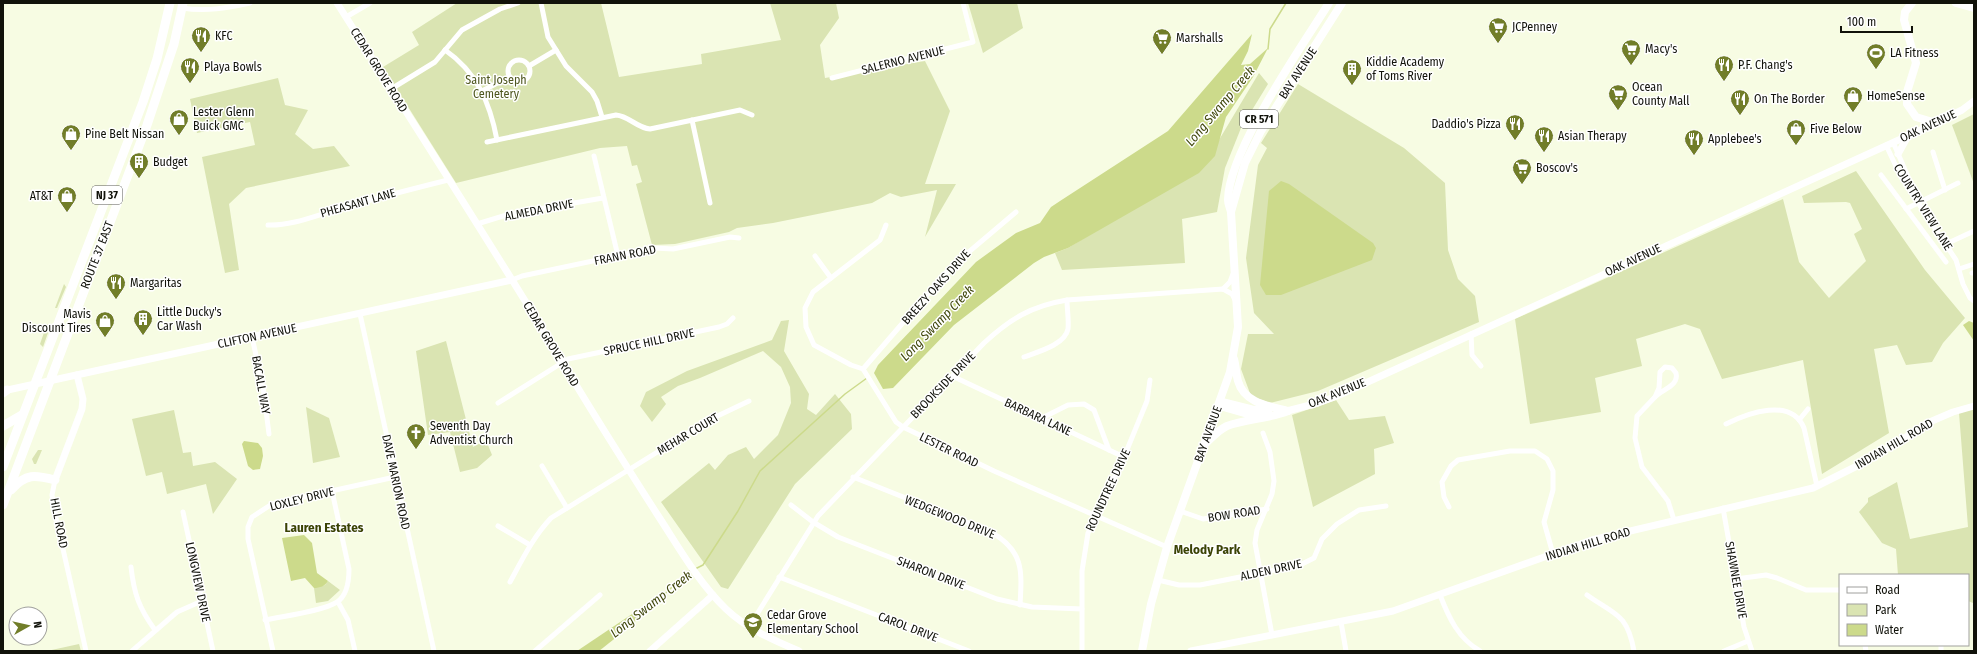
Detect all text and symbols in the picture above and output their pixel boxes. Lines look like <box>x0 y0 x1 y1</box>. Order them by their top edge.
scale bar <box>1841 8 1912 34</box>
text: 100 m <box>1847 15 1876 29</box>
supermarket icon: JCPenney <box>1487 16 1509 44</box>
place label: JCPenney <box>1512 20 1558 34</box>
restaurant icon: KFC <box>190 25 212 53</box>
street label: CEDAR GROVE ROAD <box>347 25 411 115</box>
supermarket icon: Marshalls <box>1151 27 1173 55</box>
place label: KFC <box>215 29 233 43</box>
place label: Marshalls <box>1176 31 1223 45</box>
supermarket icon: Macy's <box>1620 38 1642 66</box>
place label: Macy's <box>1645 42 1677 56</box>
sports icon: LA Fitness <box>1865 42 1887 70</box>
street label: SALERNO AVENUE <box>860 43 946 77</box>
street label: BAY AVENUE <box>1276 44 1320 102</box>
place label: LA Fitness <box>1890 46 1939 60</box>
restaurant icon: P.F. Chang's <box>1713 54 1735 82</box>
place label: Kiddie Academy of Toms River <box>1366 55 1445 83</box>
restaurant icon: Playa Bowls <box>179 56 201 84</box>
building icon: Kiddie Academy of Toms River <box>1341 58 1363 86</box>
place label: P.F. Chang's <box>1738 58 1793 72</box>
place label: Playa Bowls <box>204 60 262 74</box>
water label: Long Swamp Creek <box>1182 63 1258 149</box>
park label: Saint Joseph Cemetery <box>465 73 527 101</box>
place label: Ocean County Mall <box>1632 80 1689 108</box>
supermarket icon: Ocean County Mall <box>1607 83 1629 111</box>
shop icon: HomeSense <box>1842 85 1864 113</box>
restaurant icon: On The Border <box>1729 88 1751 116</box>
place label: HomeSense <box>1867 89 1925 103</box>
place label: On The Border <box>1754 92 1825 106</box>
place label: Lester Glenn Buick GMC <box>193 105 254 133</box>
street label: OAK AVENUE <box>1898 107 1959 145</box>
shop icon: Lester Glenn Buick GMC <box>168 108 190 136</box>
road number: CR 571 <box>1240 110 1278 128</box>
restaurant icon: Daddio's Pizza <box>1504 113 1526 141</box>
place label: Daddio's Pizza <box>1431 117 1501 131</box>
shop icon: Five Below <box>1785 118 1807 146</box>
place label: Five Below <box>1810 122 1862 136</box>
shop icon: Pine Belt Nissan <box>60 123 82 151</box>
restaurant icon: Asian Therapy <box>1533 125 1555 153</box>
place label: Pine Belt Nissan <box>85 127 164 141</box>
restaurant icon: Applebee's <box>1683 128 1705 156</box>
place label: Asian Therapy <box>1558 129 1627 143</box>
place label: Applebee's <box>1708 132 1762 146</box>
building icon: Budget <box>128 151 150 179</box>
place label: Budget <box>153 155 188 169</box>
supermarket icon: Boscov's <box>1511 157 1533 185</box>
place label: Boscov's <box>1536 161 1578 175</box>
street label: COUNTRY VIEW LANE <box>1891 161 1956 253</box>
shop icon: AT&T <box>56 185 78 213</box>
street label: PHEASANT LANE <box>319 185 398 220</box>
road number: NJ 37 <box>92 186 122 204</box>
place label: AT&T <box>30 189 53 203</box>
street label: ALMEDA DRIVE <box>503 196 575 224</box>
street label: ROUTE 37 EAST <box>78 219 116 291</box>
street label: OAK AVENUE <box>1603 241 1664 279</box>
street label: FRANN ROAD <box>593 242 657 268</box>
street label: BREEZY OAKS DRIVE <box>899 246 974 327</box>
restaurant icon: Margaritas <box>105 272 127 300</box>
place label: Margaritas <box>130 276 182 290</box>
water label: Long Swamp Creek <box>897 282 977 364</box>
street label: CEDAR GROVE ROAD <box>520 299 582 389</box>
place label: Little Ducky's Car Wash <box>157 305 222 333</box>
place label: Mavis Discount Tires <box>22 307 91 335</box>
building icon: Little Ducky's Car Wash <box>132 308 154 336</box>
shop icon: Mavis Discount Tires <box>94 310 116 338</box>
street label: CLIFTON AVENUE <box>216 321 298 351</box>
street label: SPRUCE HILL DRIVE <box>602 325 696 358</box>
street label: BROOKSIDE DRIVE <box>908 349 979 421</box>
street label: BACALL WAY <box>249 355 273 415</box>
street label: OAK AVENUE <box>1306 375 1368 411</box>
street label: BARBARA LANE <box>1002 395 1074 439</box>
street label: BAY AVENUE <box>1191 404 1225 464</box>
street label: MEHAR COURT <box>655 410 722 458</box>
street label: INDIAN HILL ROAD <box>1852 416 1936 472</box>
place label: Seventh Day Adventist Church <box>430 419 513 447</box>
church icon: Seventh Day Adventist Church <box>405 422 427 450</box>
street label: LESTER ROAD <box>917 430 981 470</box>
street label: DAVE MARION ROAD <box>379 433 413 531</box>
street label: ROUNDTREE DRIVE <box>1083 446 1133 533</box>
street label: LOXLEY DRIVE <box>268 484 336 514</box>
street label: WEDGEWOOD DRIVE <box>903 492 998 542</box>
street label: HILL ROAD <box>47 497 71 549</box>
street label: BOW ROAD <box>1207 503 1261 525</box>
district label: Lauren Estates <box>284 520 364 535</box>
street label: INDIAN HILL ROAD <box>1544 524 1632 564</box>
street label: SHAWNEE DRIVE <box>1722 540 1750 620</box>
street label: LONGVIEW DRIVE <box>183 541 213 624</box>
district label: Melody Park <box>1174 542 1241 557</box>
street label: SHARON DRIVE <box>895 554 967 593</box>
street label: ALDEN DRIVE <box>1239 557 1303 583</box>
water label: Long Swamp Creek <box>607 567 695 640</box>
legend <box>1839 574 1969 646</box>
text: Road <box>1875 583 1900 597</box>
text: Park <box>1875 603 1897 617</box>
north arrow <box>8 606 48 646</box>
place label: Cedar Grove Elementary School <box>767 608 858 636</box>
street label: CAROL DRIVE <box>876 609 940 645</box>
school or university icon: Cedar Grove Elementary School <box>742 611 764 639</box>
text: N <box>31 621 44 629</box>
text: Water <box>1875 623 1904 637</box>

